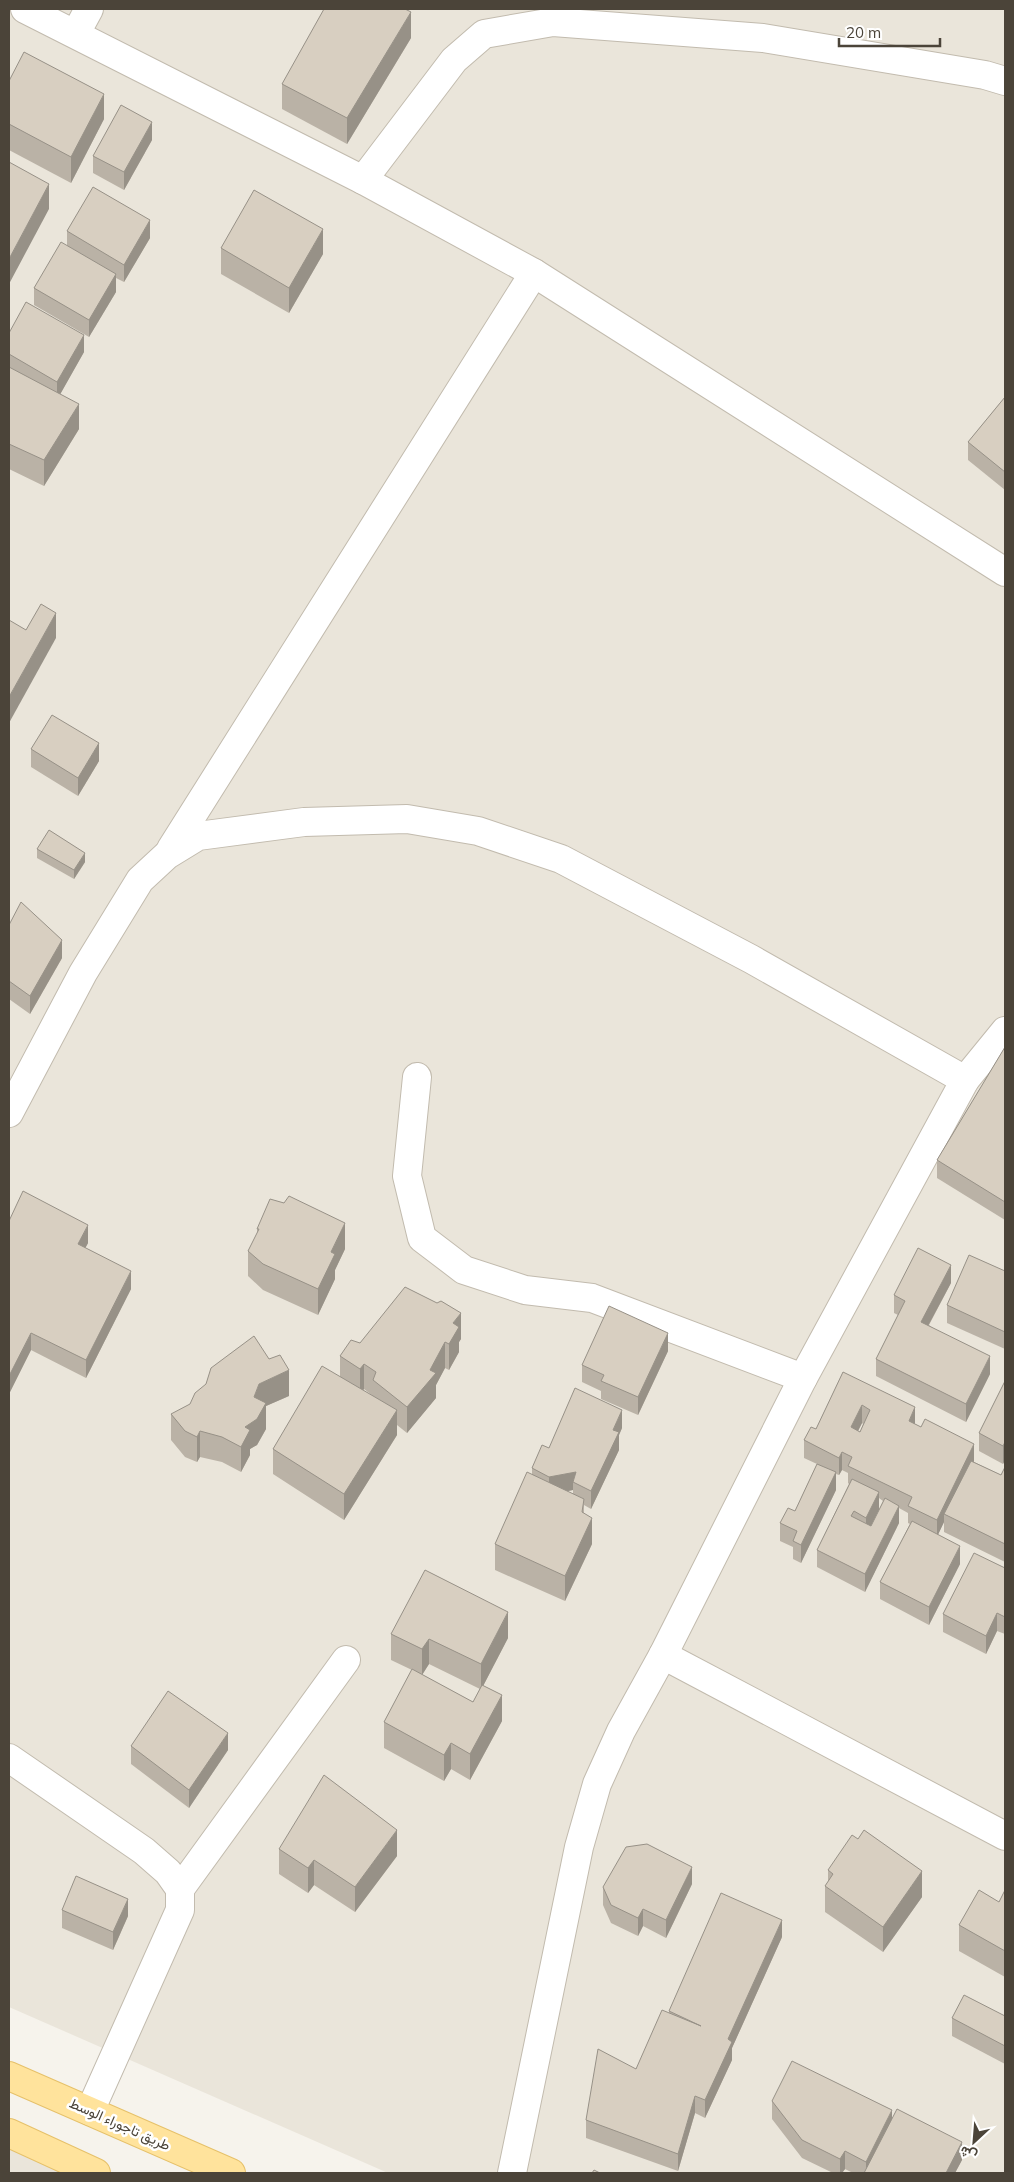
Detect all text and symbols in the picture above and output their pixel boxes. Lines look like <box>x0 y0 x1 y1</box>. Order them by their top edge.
scale bar <box>839 15 940 47</box>
text: 20 m <box>846 23 881 42</box>
street label: طريق تاجوراء الوسط <box>67 2094 173 2154</box>
north arrow <box>949 2117 999 2167</box>
text: ش <box>957 2142 980 2165</box>

